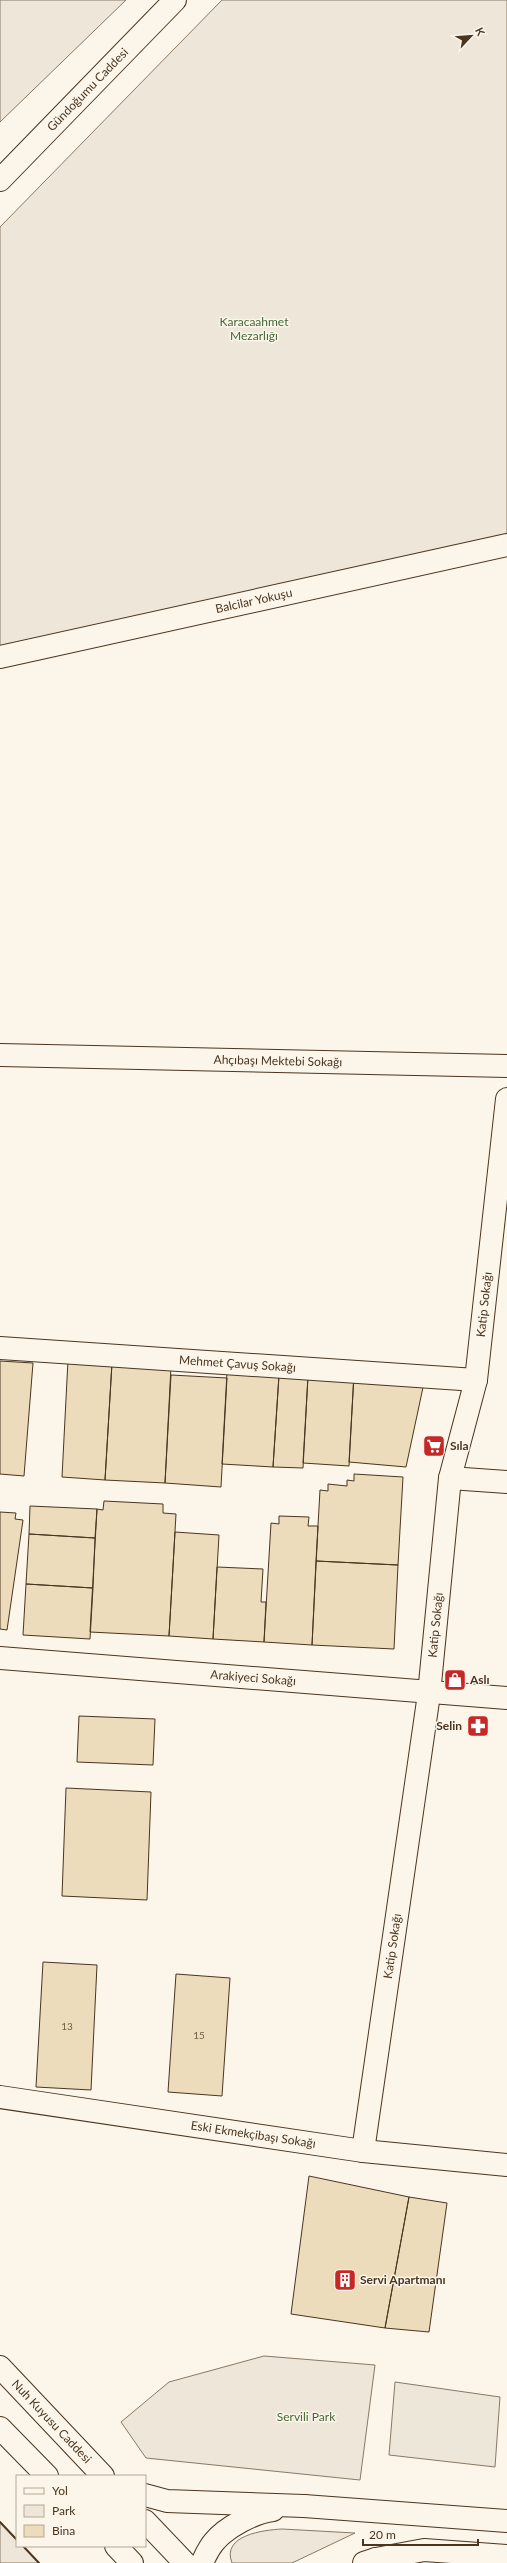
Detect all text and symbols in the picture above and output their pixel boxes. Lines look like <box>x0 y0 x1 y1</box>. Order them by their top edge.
north arrow <box>451 16 491 56</box>
text: K <box>473 25 488 38</box>
street label: Gündoğumu Caddesi <box>44 45 131 134</box>
park label: Karacaahmet Mezarlığı <box>220 314 289 343</box>
street label: Balcilar Yokuşu <box>214 585 294 616</box>
street label: Ahçıbaşı Mektebi Sokağı <box>214 1052 342 1069</box>
street label: Katip Sokağı <box>473 1271 495 1338</box>
street label: Mehmet Çavuş Sokağı <box>179 1352 296 1375</box>
supermarket icon: Sıla <box>421 1433 447 1459</box>
place label: Sıla <box>450 1438 469 1453</box>
street label: Katip Sokağı <box>425 1592 446 1658</box>
street label: Arakiyeci Sokağı <box>210 1667 297 1688</box>
shop icon: Aslı <box>442 1667 468 1693</box>
place label: Aslı <box>469 1672 490 1687</box>
pharmacy icon: Selin <box>465 1713 491 1739</box>
place label: Selin <box>436 1718 462 1733</box>
street label: Katip Sokağı <box>380 1913 404 1980</box>
house number: 13 <box>61 2020 73 2032</box>
house number: 15 <box>193 2029 205 2041</box>
street label: Eski Ekmekçibaşı Sokağı <box>190 2117 317 2151</box>
building icon: Servi Apartmanı <box>332 2267 358 2293</box>
place label: Servi Apartmanı <box>360 2272 445 2287</box>
street label: Nuh Kuyusu Caddesi <box>9 2376 95 2466</box>
park label: Servili Park <box>277 2409 336 2424</box>
legend <box>16 2475 146 2547</box>
text: Yol <box>52 2483 68 2498</box>
text: Park <box>52 2503 76 2518</box>
scale bar <box>363 2521 478 2547</box>
text: Bina <box>52 2523 75 2538</box>
text: 20 m <box>369 2527 396 2542</box>

